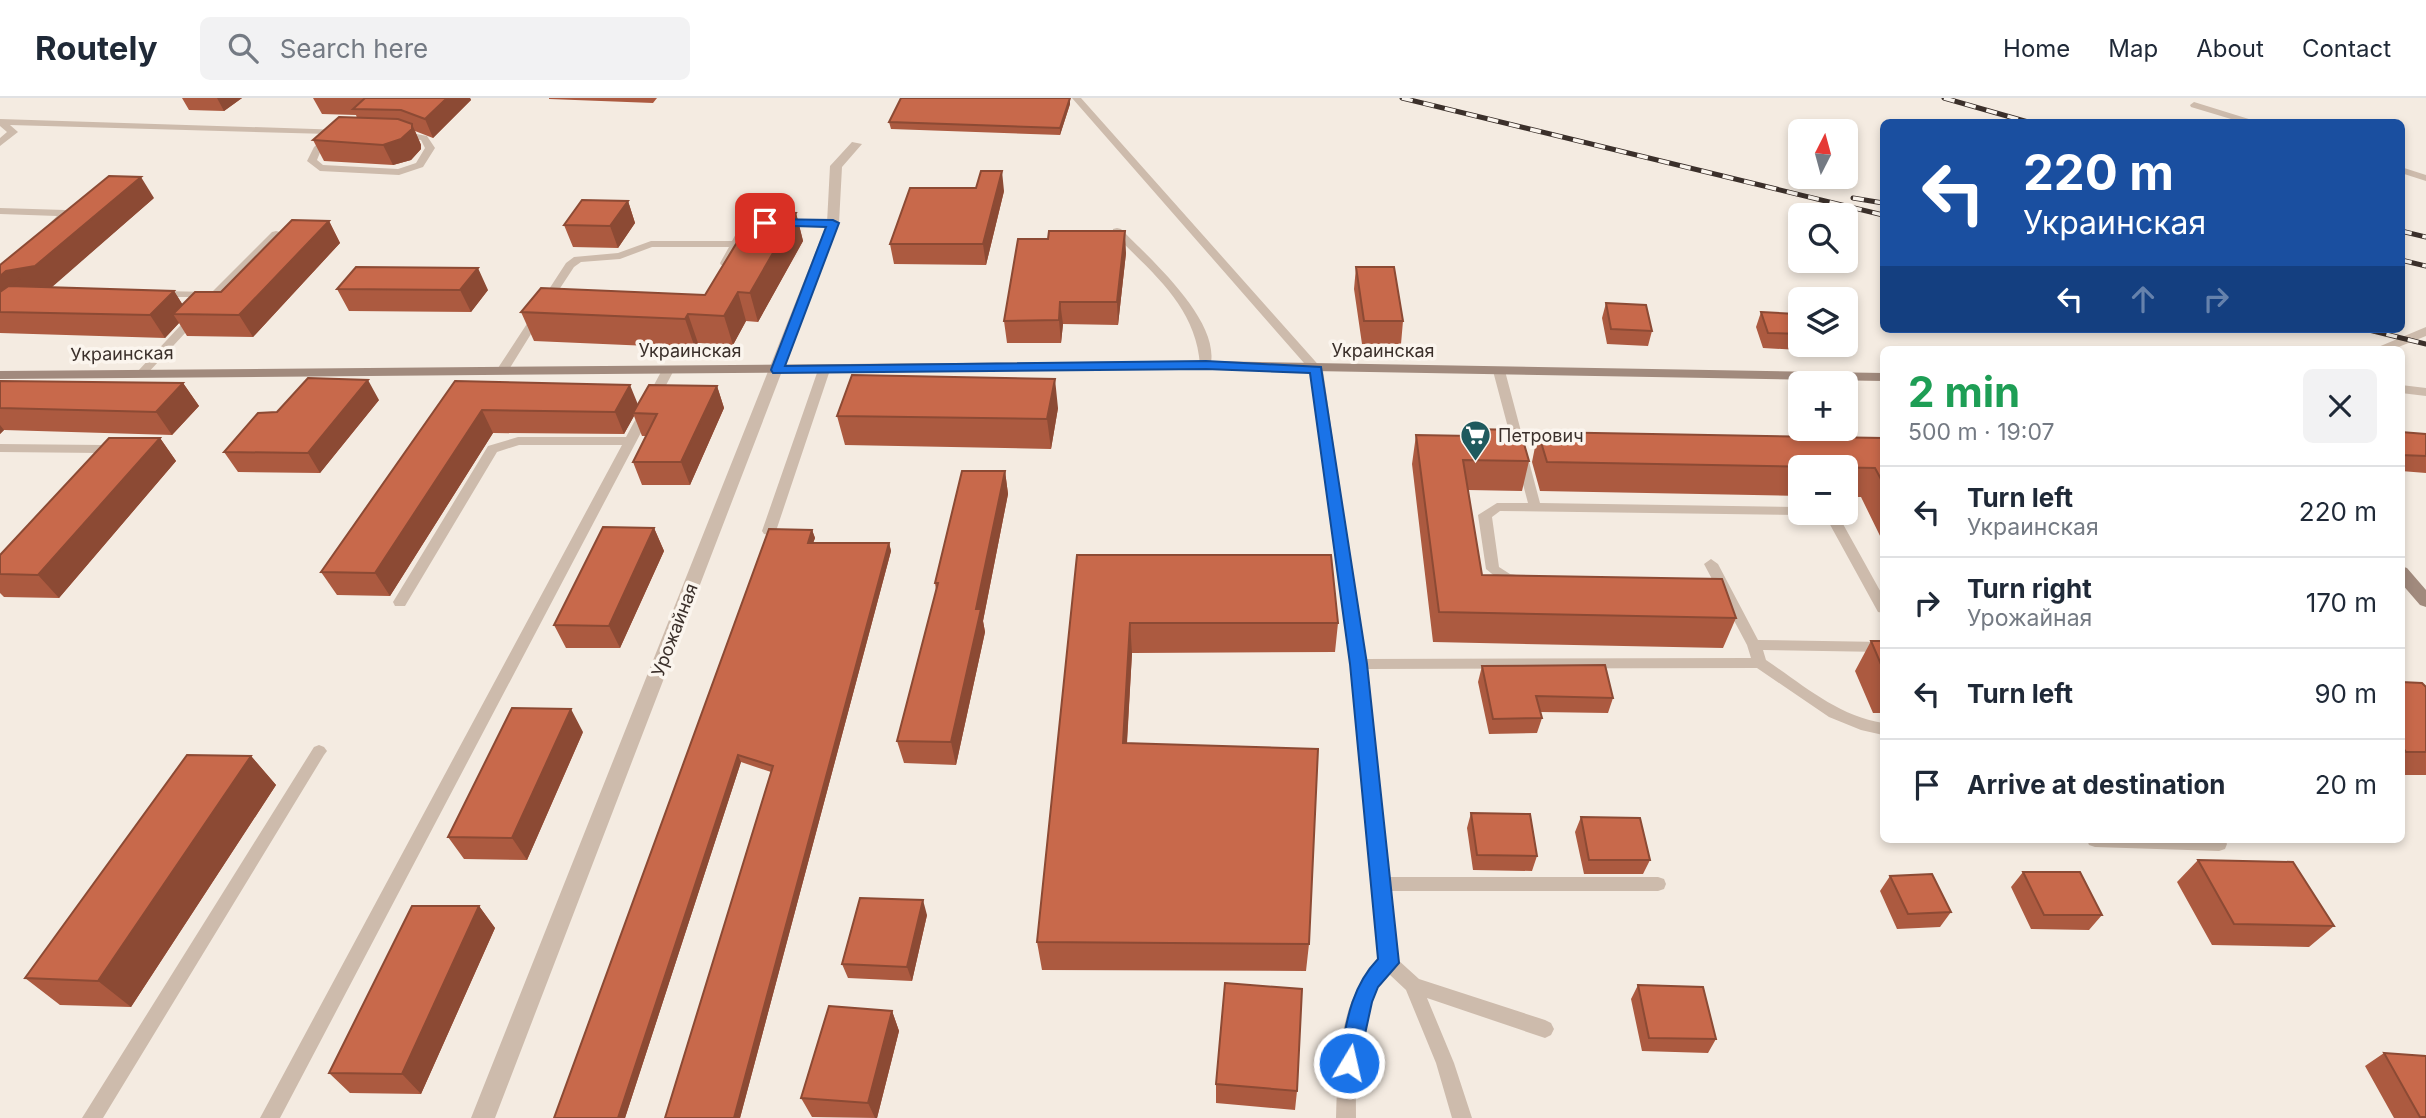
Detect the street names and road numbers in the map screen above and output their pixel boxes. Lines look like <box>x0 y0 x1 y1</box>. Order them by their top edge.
street label: Украинская <box>638 340 742 361</box>
street label: Украинская <box>1331 340 1435 361</box>
street label: Украинская <box>70 342 174 365</box>
street label: Урожайная <box>647 580 702 679</box>

